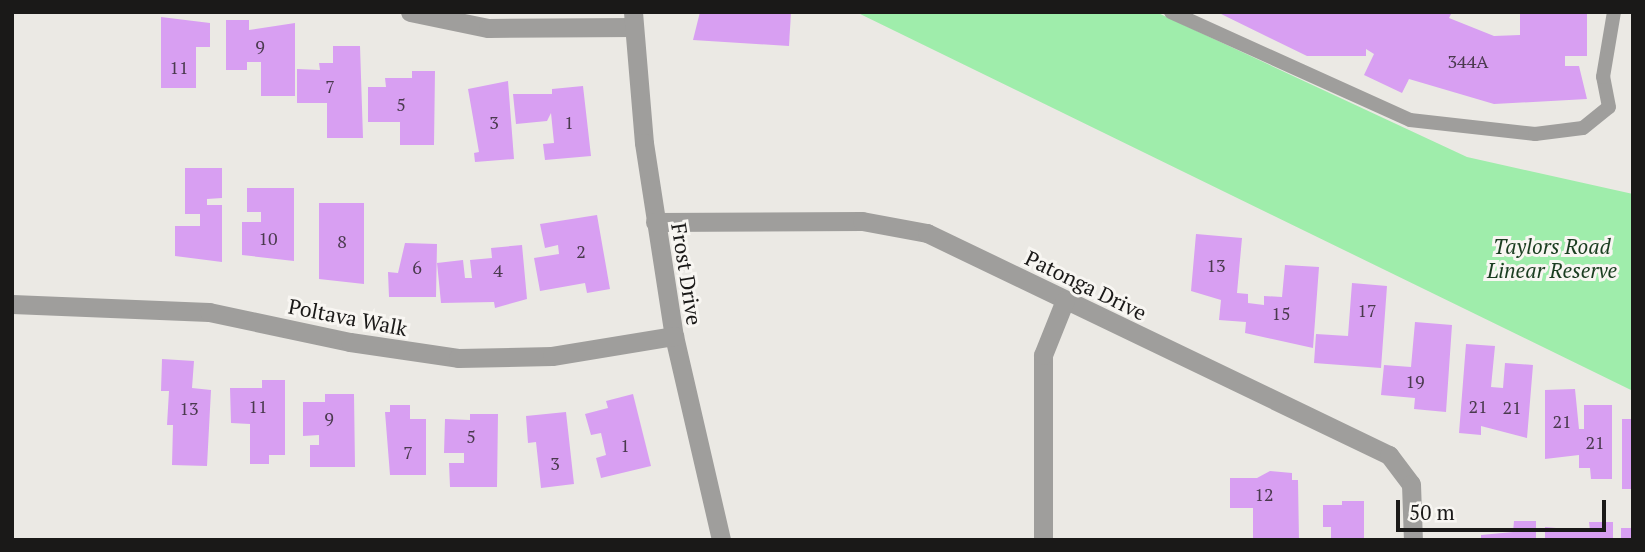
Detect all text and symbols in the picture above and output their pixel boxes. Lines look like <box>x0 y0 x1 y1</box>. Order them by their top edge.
house number: 9 <box>255 35 265 57</box>
house number: 344A <box>1447 50 1489 72</box>
house number: 11 <box>169 56 189 78</box>
house number: 7 <box>325 75 335 97</box>
house number: 5 <box>396 93 406 115</box>
house number: 3 <box>489 111 499 133</box>
house number: 1 <box>564 111 574 133</box>
street label: Frost Drive <box>666 221 708 327</box>
house number: 10 <box>258 227 278 249</box>
house number: 8 <box>337 230 347 252</box>
park label: Taylors Road Linear Reserve <box>1487 233 1617 283</box>
house number: 2 <box>576 240 586 262</box>
street label: Patonga Drive <box>1021 245 1151 325</box>
house number: 13 <box>1206 254 1226 276</box>
house number: 6 <box>412 256 422 278</box>
house number: 4 <box>493 259 503 281</box>
street label: Poltava Walk <box>286 293 410 341</box>
house number: 17 <box>1357 299 1377 321</box>
house number: 15 <box>1271 302 1291 324</box>
house number: 19 <box>1405 370 1425 392</box>
house number: 11 <box>248 395 268 417</box>
house number: 21 <box>1468 395 1488 417</box>
house number: 21 <box>1502 396 1522 418</box>
house number: 13 <box>179 397 199 419</box>
house number: 9 <box>324 407 334 429</box>
house number: 21 <box>1552 410 1572 432</box>
house number: 5 <box>466 425 476 447</box>
house number: 21 <box>1585 431 1605 453</box>
house number: 1 <box>620 434 630 456</box>
house number: 7 <box>403 441 413 463</box>
house number: 3 <box>550 452 560 474</box>
house number: 12 <box>1254 483 1274 505</box>
scale bar <box>1400 486 1610 530</box>
text: 50 m <box>1409 498 1455 526</box>

